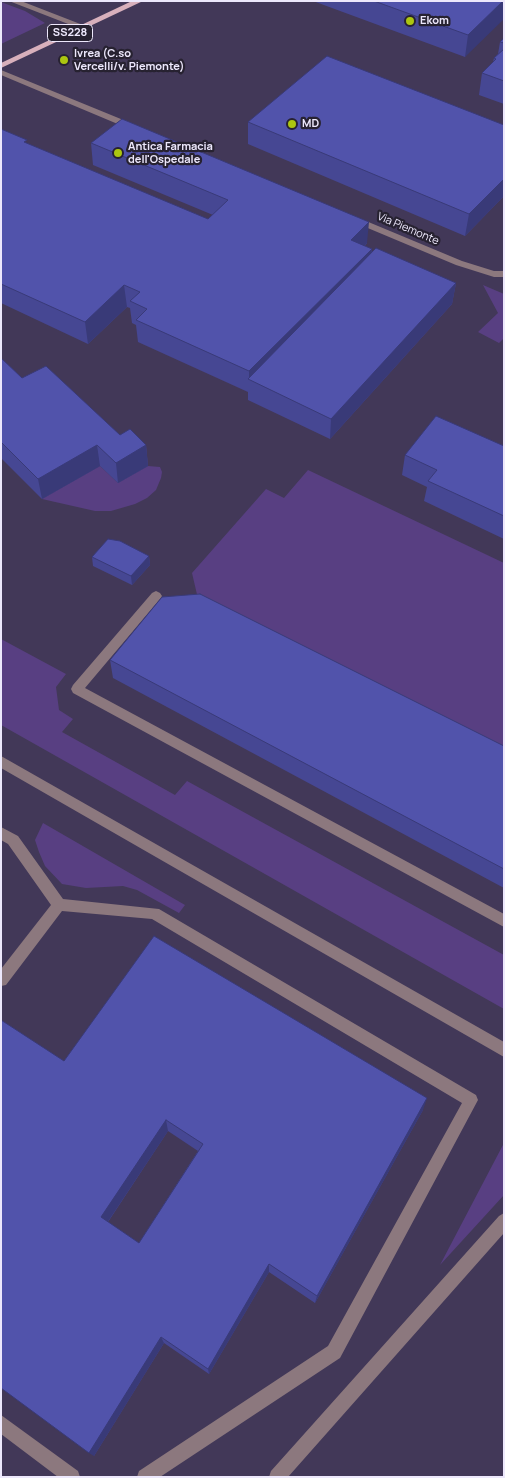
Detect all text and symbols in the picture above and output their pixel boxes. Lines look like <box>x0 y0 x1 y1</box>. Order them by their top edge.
place label: Ekom <box>420 14 449 28</box>
marker: Ekom <box>404 15 416 27</box>
road number: SS228 <box>48 24 92 42</box>
place label: Ivrea (C.so Vercelli/v. Piemonte) <box>74 47 185 73</box>
marker: Ivrea (C.so Vercelli/v. Piemonte) <box>58 54 70 66</box>
place label: MD <box>302 117 319 131</box>
marker: MD <box>286 118 298 130</box>
place label: Antica Farmacia dell'Ospedale <box>128 140 213 166</box>
marker: Antica Farmacia dell'Ospedale <box>112 147 124 159</box>
street label: Via Piemonte <box>375 210 441 248</box>

